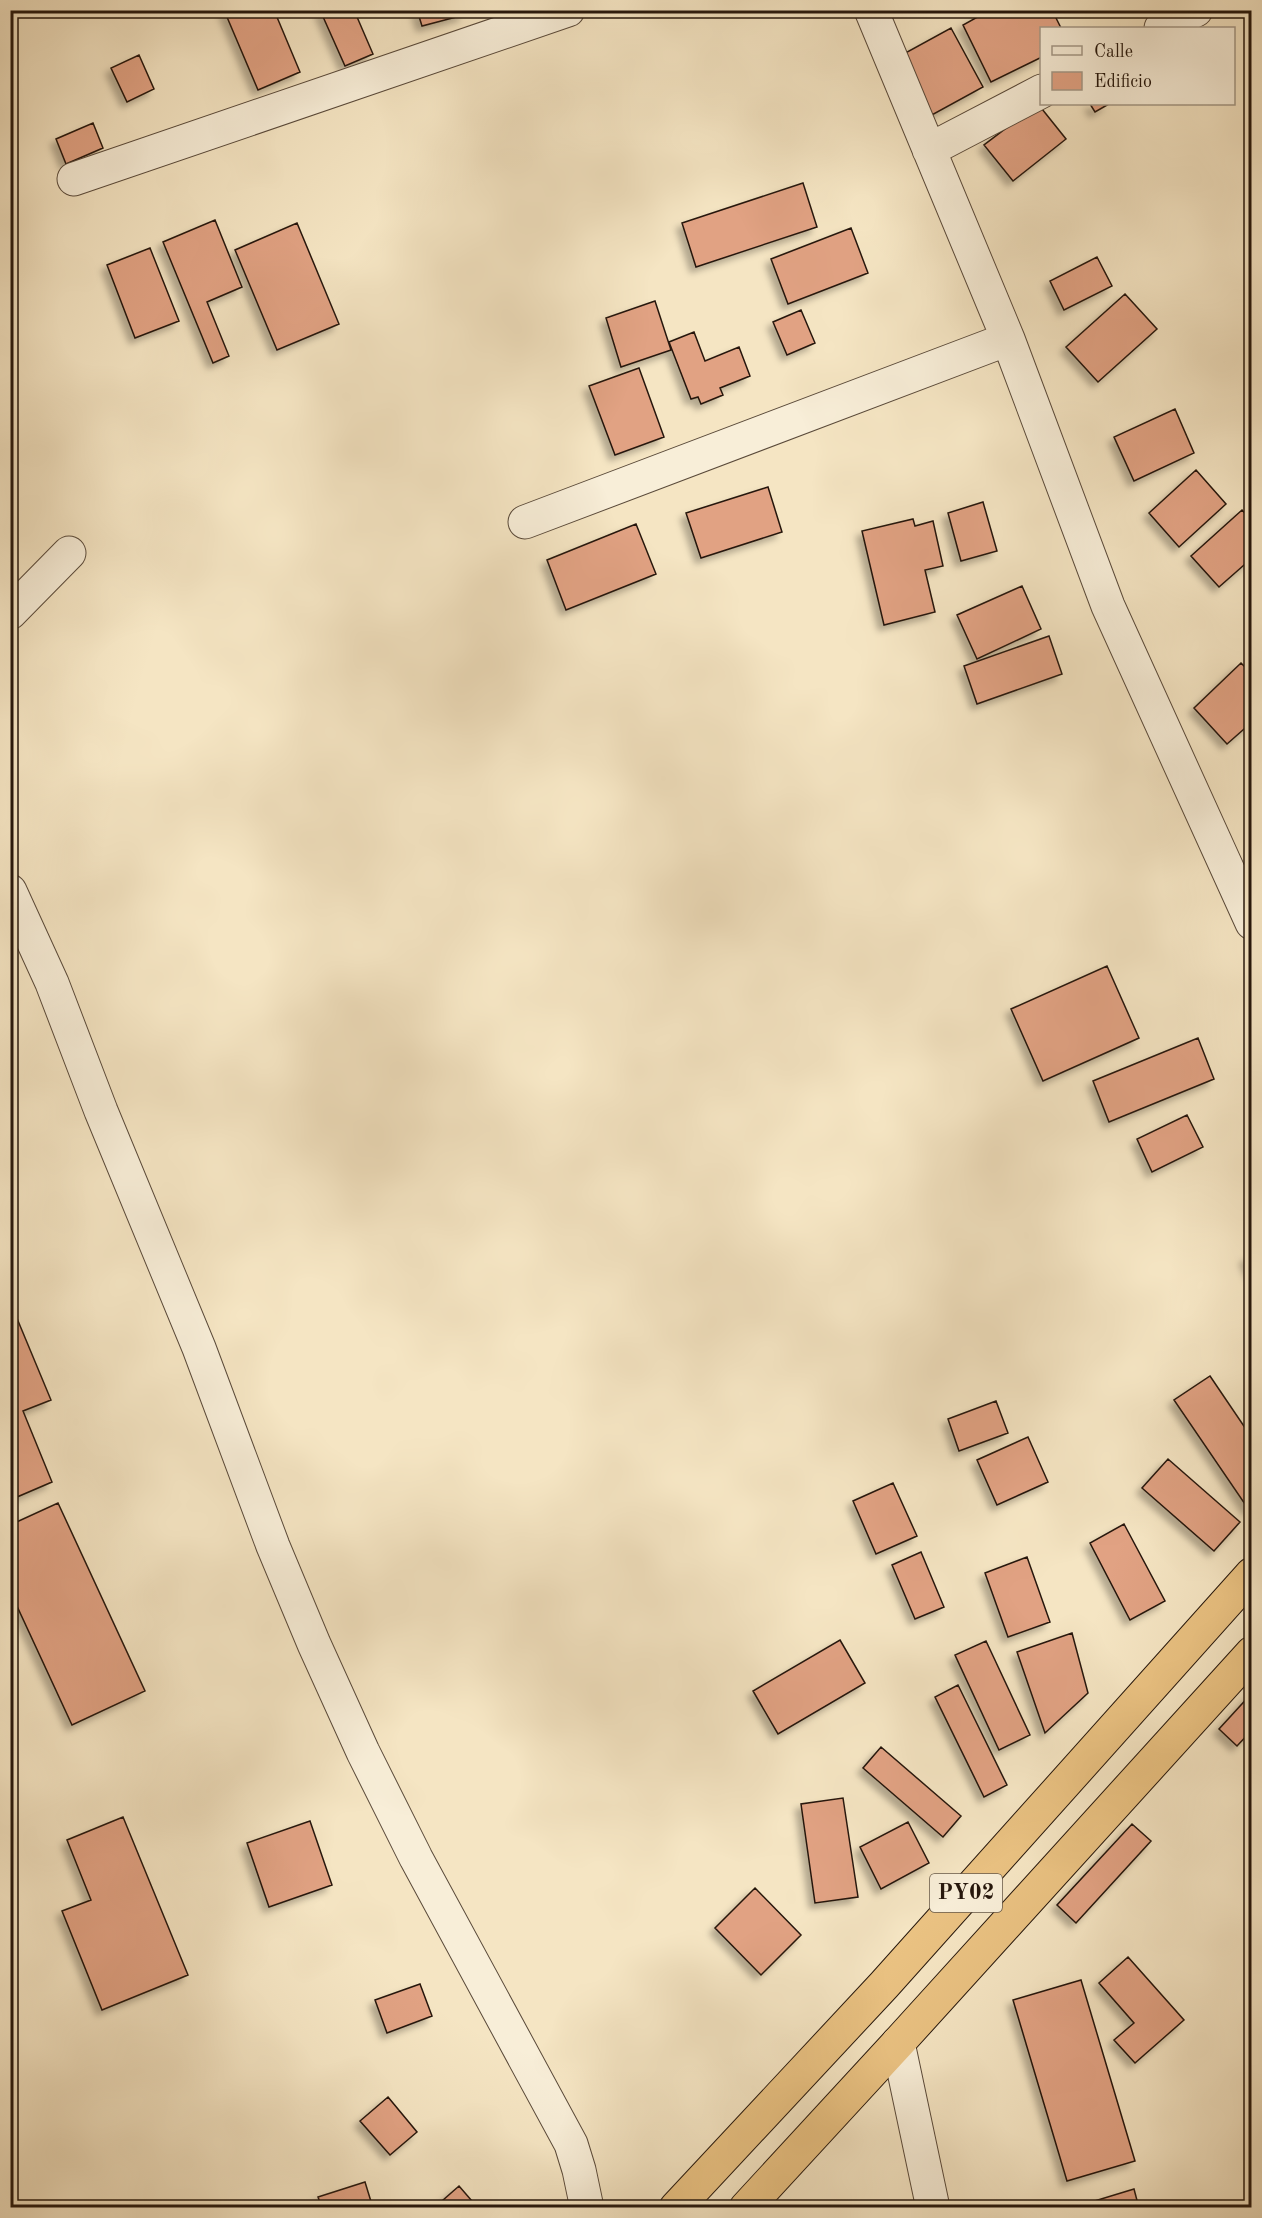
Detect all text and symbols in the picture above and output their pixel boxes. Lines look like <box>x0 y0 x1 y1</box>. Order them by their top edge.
legend <box>1040 27 1235 105</box>
text: Calle <box>1094 43 1133 61</box>
text: Edificio <box>1094 73 1152 91</box>
road number: PY02 <box>930 1874 1002 1912</box>

